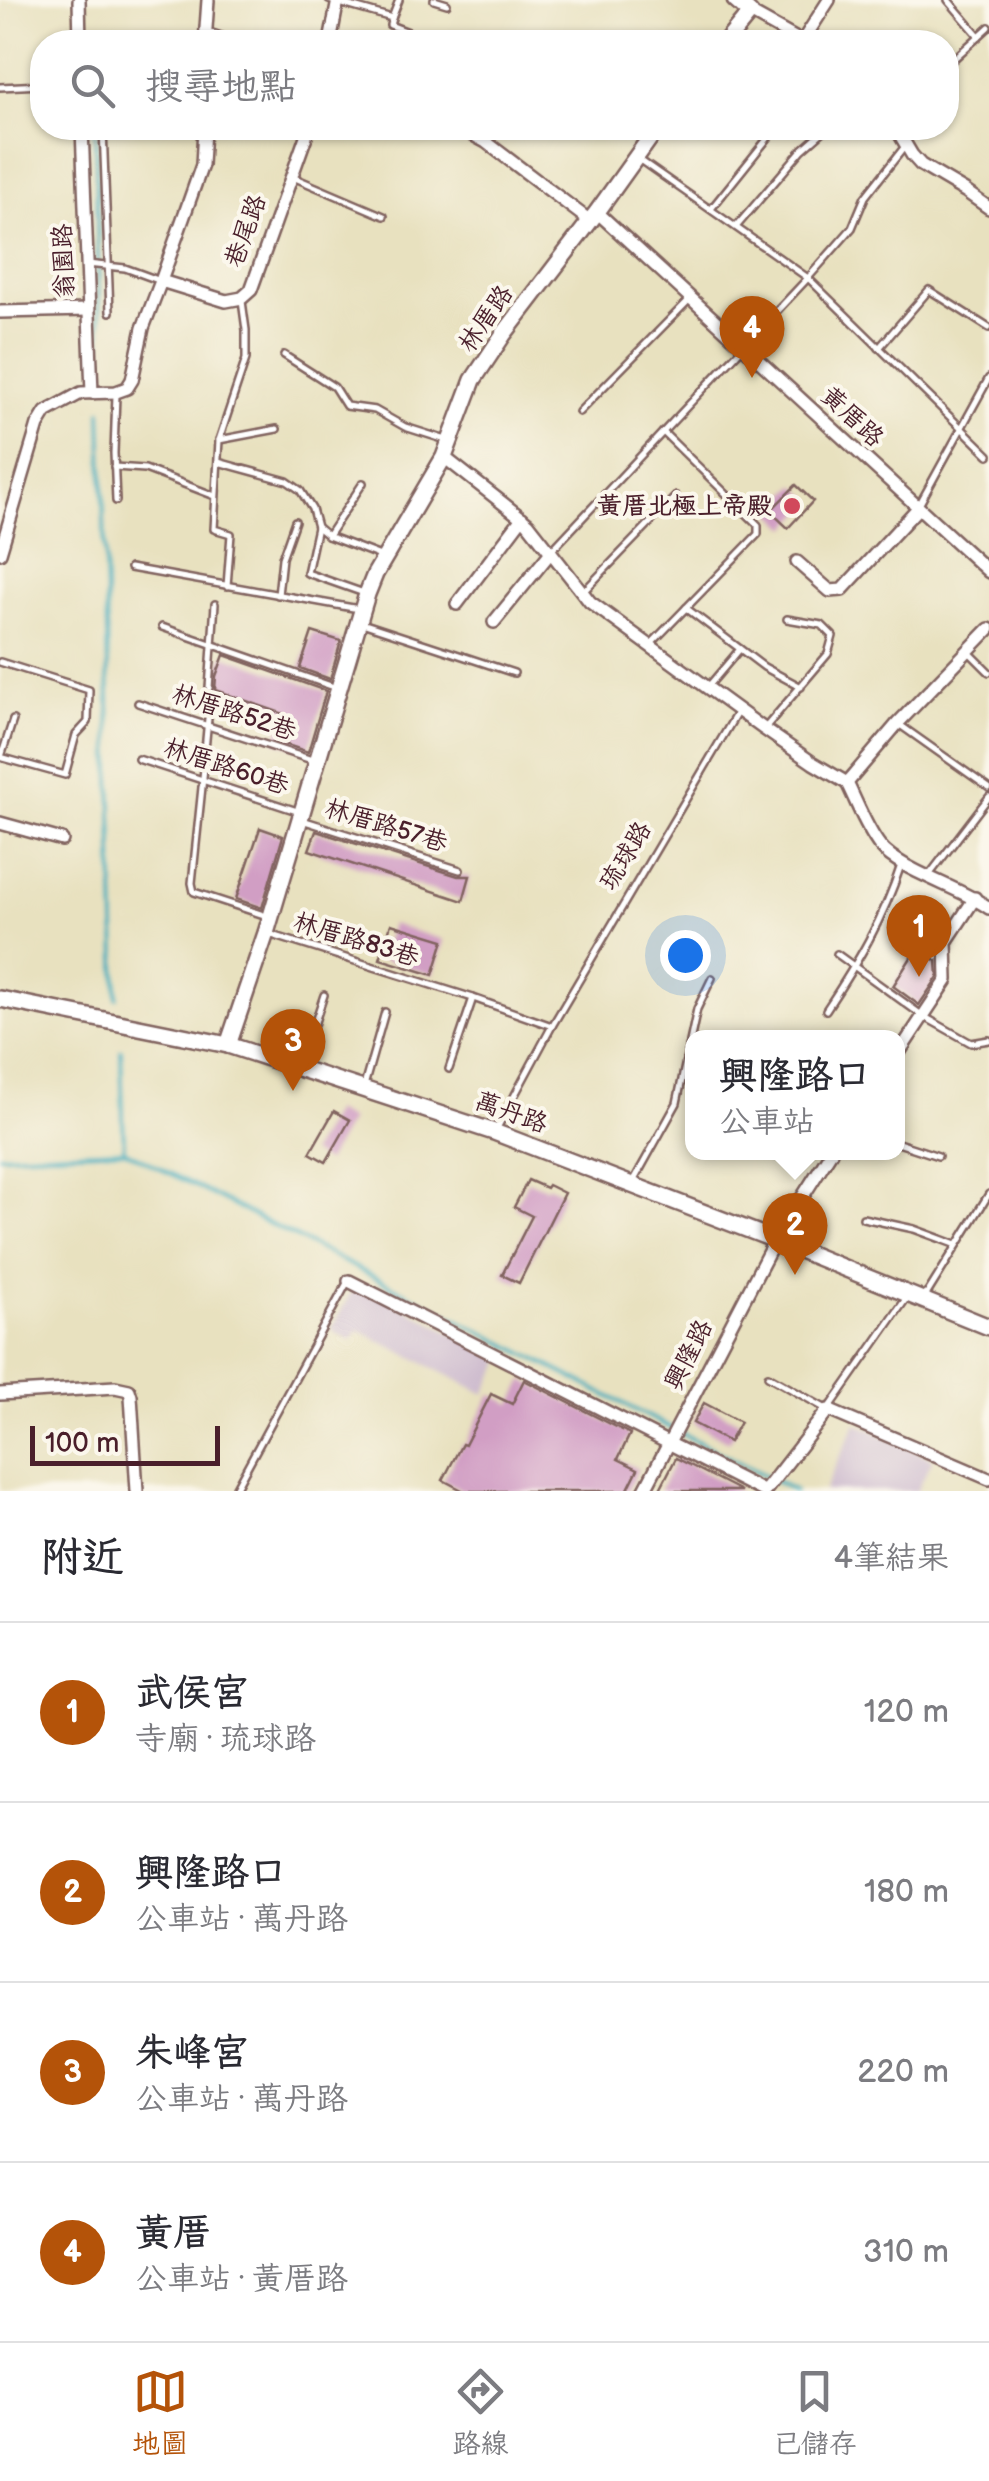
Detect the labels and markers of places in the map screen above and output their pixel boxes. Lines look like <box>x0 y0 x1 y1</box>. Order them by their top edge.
pin: 4 <box>720 296 784 378</box>
place label: 黃厝北極上帝殿 <box>597 491 772 522</box>
marker: 黃厝北極上帝殿 <box>781 495 803 517</box>
pin: 1 <box>886 894 952 977</box>
pin: 3 <box>260 1008 326 1091</box>
pin: 2 <box>762 1192 828 1275</box>

